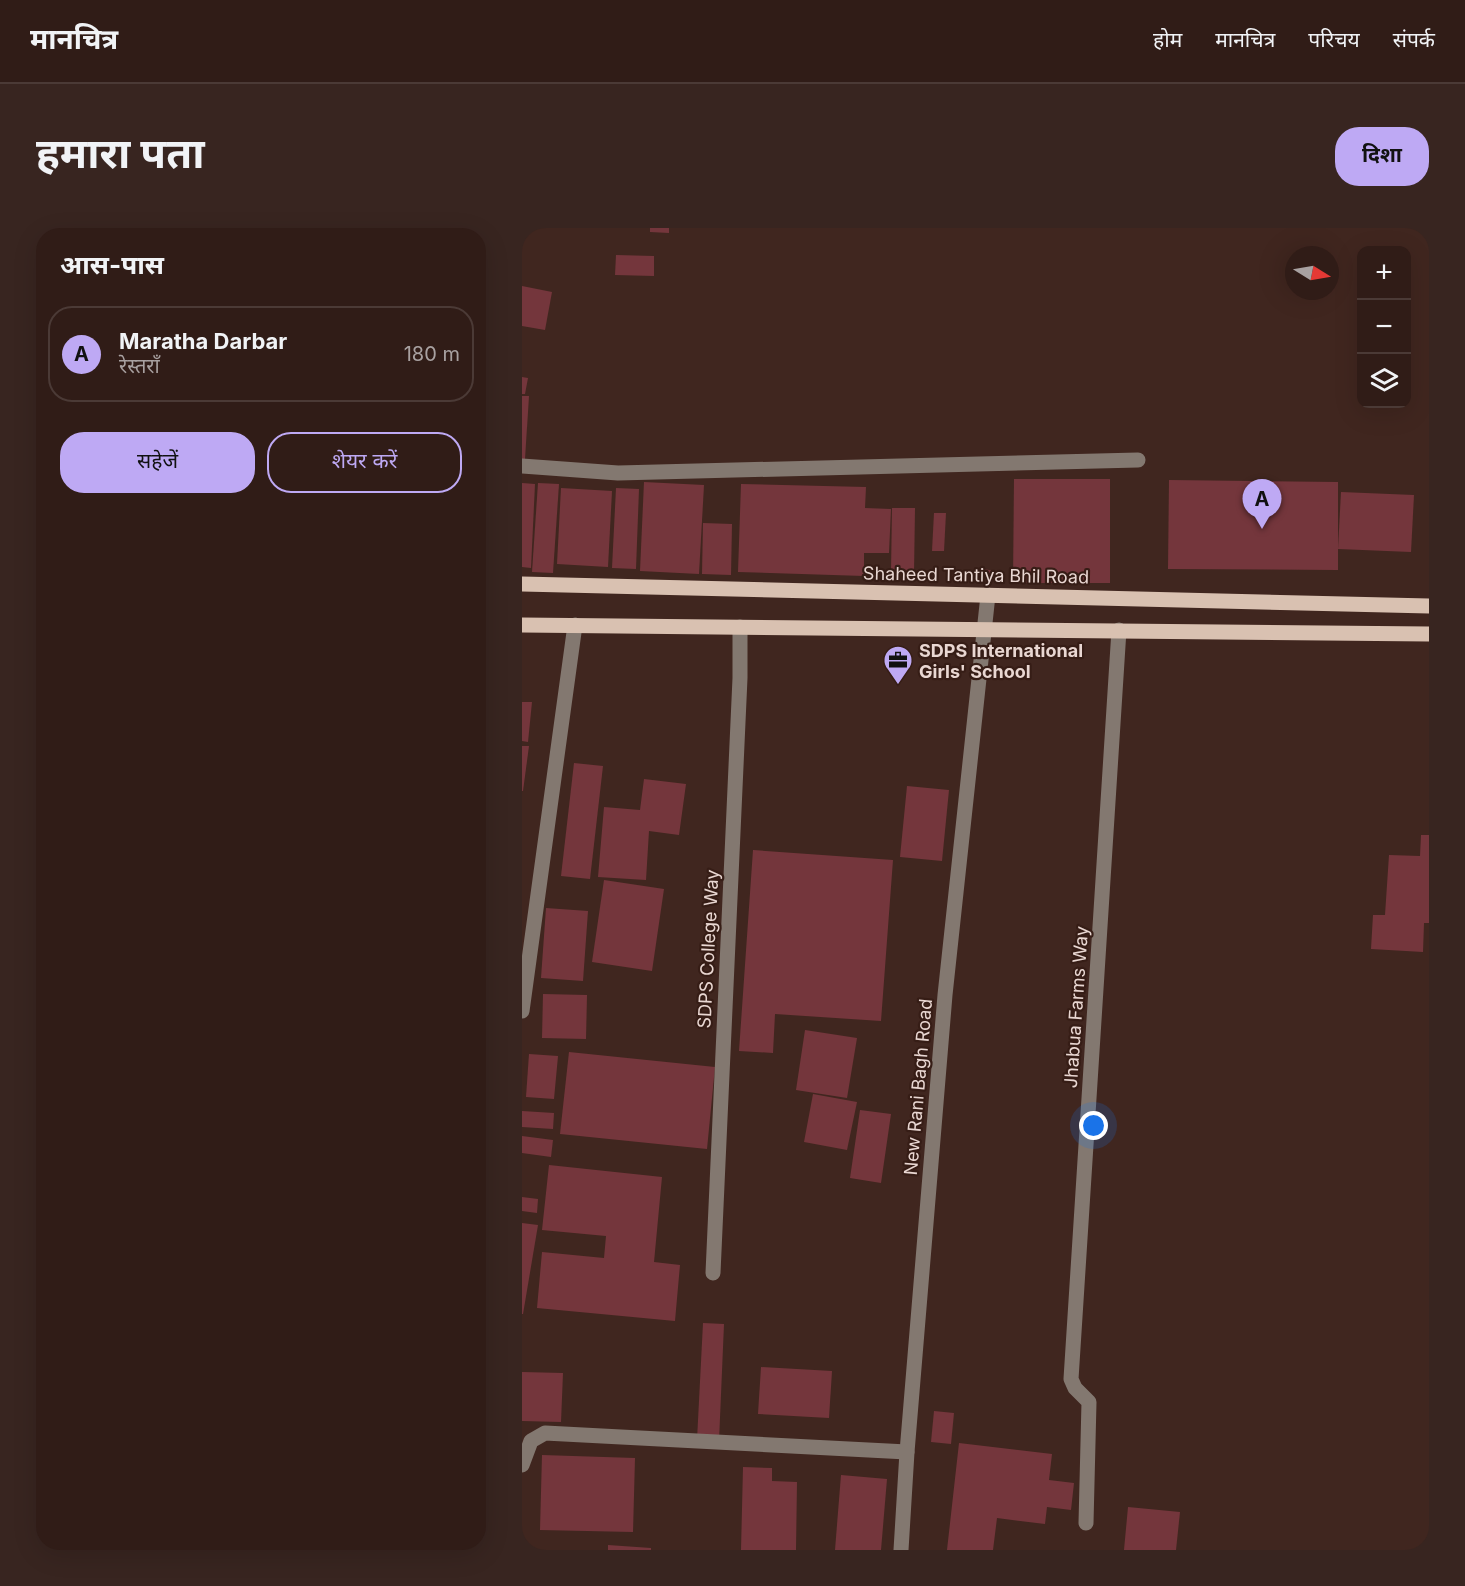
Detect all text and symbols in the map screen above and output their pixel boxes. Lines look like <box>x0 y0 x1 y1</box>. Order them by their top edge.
text: मानचित्र <box>30 22 118 56</box>
text: होम <box>1153 27 1182 52</box>
text: मानचित्र <box>1215 27 1275 52</box>
text: परिचय <box>1308 27 1360 52</box>
text: संपर्क <box>1393 27 1435 52</box>
text: हमारा पता <box>36 127 205 178</box>
button: दिशा <box>1335 127 1429 186</box>
north arrow <box>1285 246 1339 300</box>
map controls <box>1357 246 1411 408</box>
button: + <box>1357 246 1411 300</box>
text: आस-पास <box>60 249 164 280</box>
button: − <box>1357 300 1411 354</box>
text: Maratha Darbar <box>119 328 287 354</box>
text: A <box>74 342 89 366</box>
text: 180 m <box>404 342 460 366</box>
text: रेस्तराँ <box>119 354 160 378</box>
button: layers <box>1357 354 1411 408</box>
button: सहेजें <box>60 432 255 493</box>
button: शेयर करें <box>267 432 462 493</box>
pin: A <box>1242 480 1282 529</box>
street label: Shaheed Tantiya Bhil Road <box>863 563 1089 587</box>
place label: SDPS International Girls' School <box>919 640 1083 682</box>
office icon: SDPS International Girls' School <box>882 644 914 686</box>
street label: SDPS College Way <box>693 869 723 1029</box>
street label: Jhabua Farms Way <box>1060 925 1092 1089</box>
street label: New Rani Bagh Road <box>900 998 936 1176</box>
your location <box>1079 1111 1108 1140</box>

